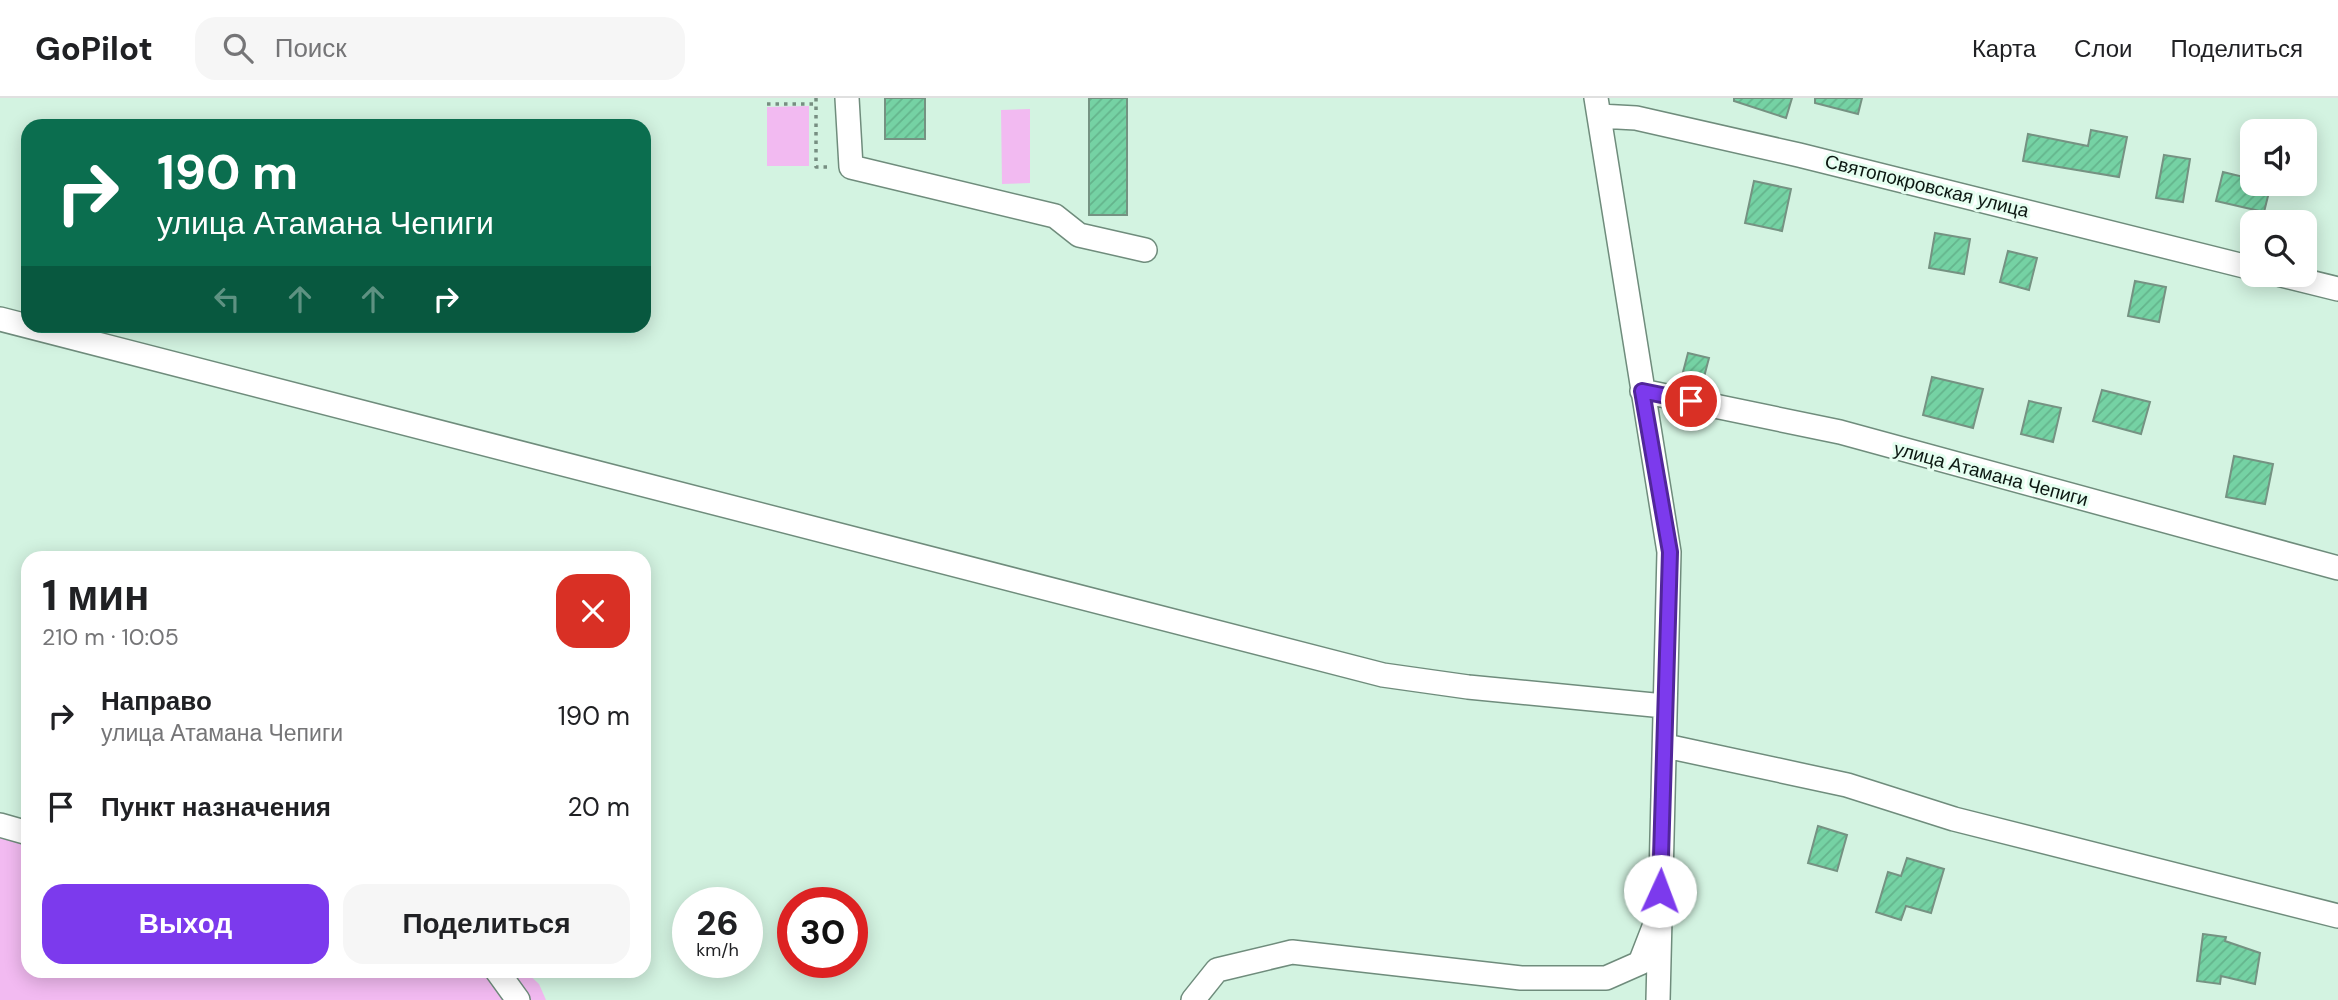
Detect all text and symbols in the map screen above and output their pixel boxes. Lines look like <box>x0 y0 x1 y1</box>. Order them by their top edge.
search box <box>195 17 685 80</box>
text: GoPilot <box>35 27 153 70</box>
icon: search <box>219 29 257 67</box>
text: Поиск <box>275 31 347 65</box>
text: Карта <box>1972 33 2036 64</box>
text: Слои <box>2074 33 2132 64</box>
text: Поделиться <box>2170 33 2303 64</box>
map controls <box>2240 119 2317 287</box>
button: sound <box>2240 119 2317 196</box>
text: 190 m <box>157 140 298 204</box>
icon: right <box>42 147 133 238</box>
street label: Святопокровская улица <box>1822 149 2032 224</box>
text: улица Атамана Чепиги <box>157 202 494 244</box>
button: search <box>2240 210 2317 287</box>
icon: left <box>208 280 246 318</box>
icon: ahead <box>281 280 319 318</box>
icon: ahead <box>354 280 392 318</box>
icon: right <box>427 280 465 318</box>
pin <box>1661 371 1721 431</box>
icon: arrive <box>1672 382 1710 420</box>
street label: улица Атамана Чепиги <box>1891 436 2091 512</box>
text: 1 мин <box>42 568 149 623</box>
button: close <box>556 574 630 648</box>
text: 210 m · 10:05 <box>42 622 179 652</box>
text: Направо <box>101 684 212 718</box>
icon: right <box>42 697 80 735</box>
text: 190 m <box>558 699 630 733</box>
text: улица Атамана Чепиги <box>101 718 343 748</box>
icon: arrive <box>42 788 80 826</box>
text: Пункт назначения <box>101 790 331 824</box>
text: 20 m <box>567 790 630 824</box>
position arrow <box>1623 854 1697 928</box>
button: Выход <box>42 884 329 964</box>
button: Поделиться <box>343 884 630 964</box>
speed limit sign: 30 <box>777 887 868 978</box>
text: 26 <box>696 900 739 946</box>
text: km/h <box>696 938 739 962</box>

